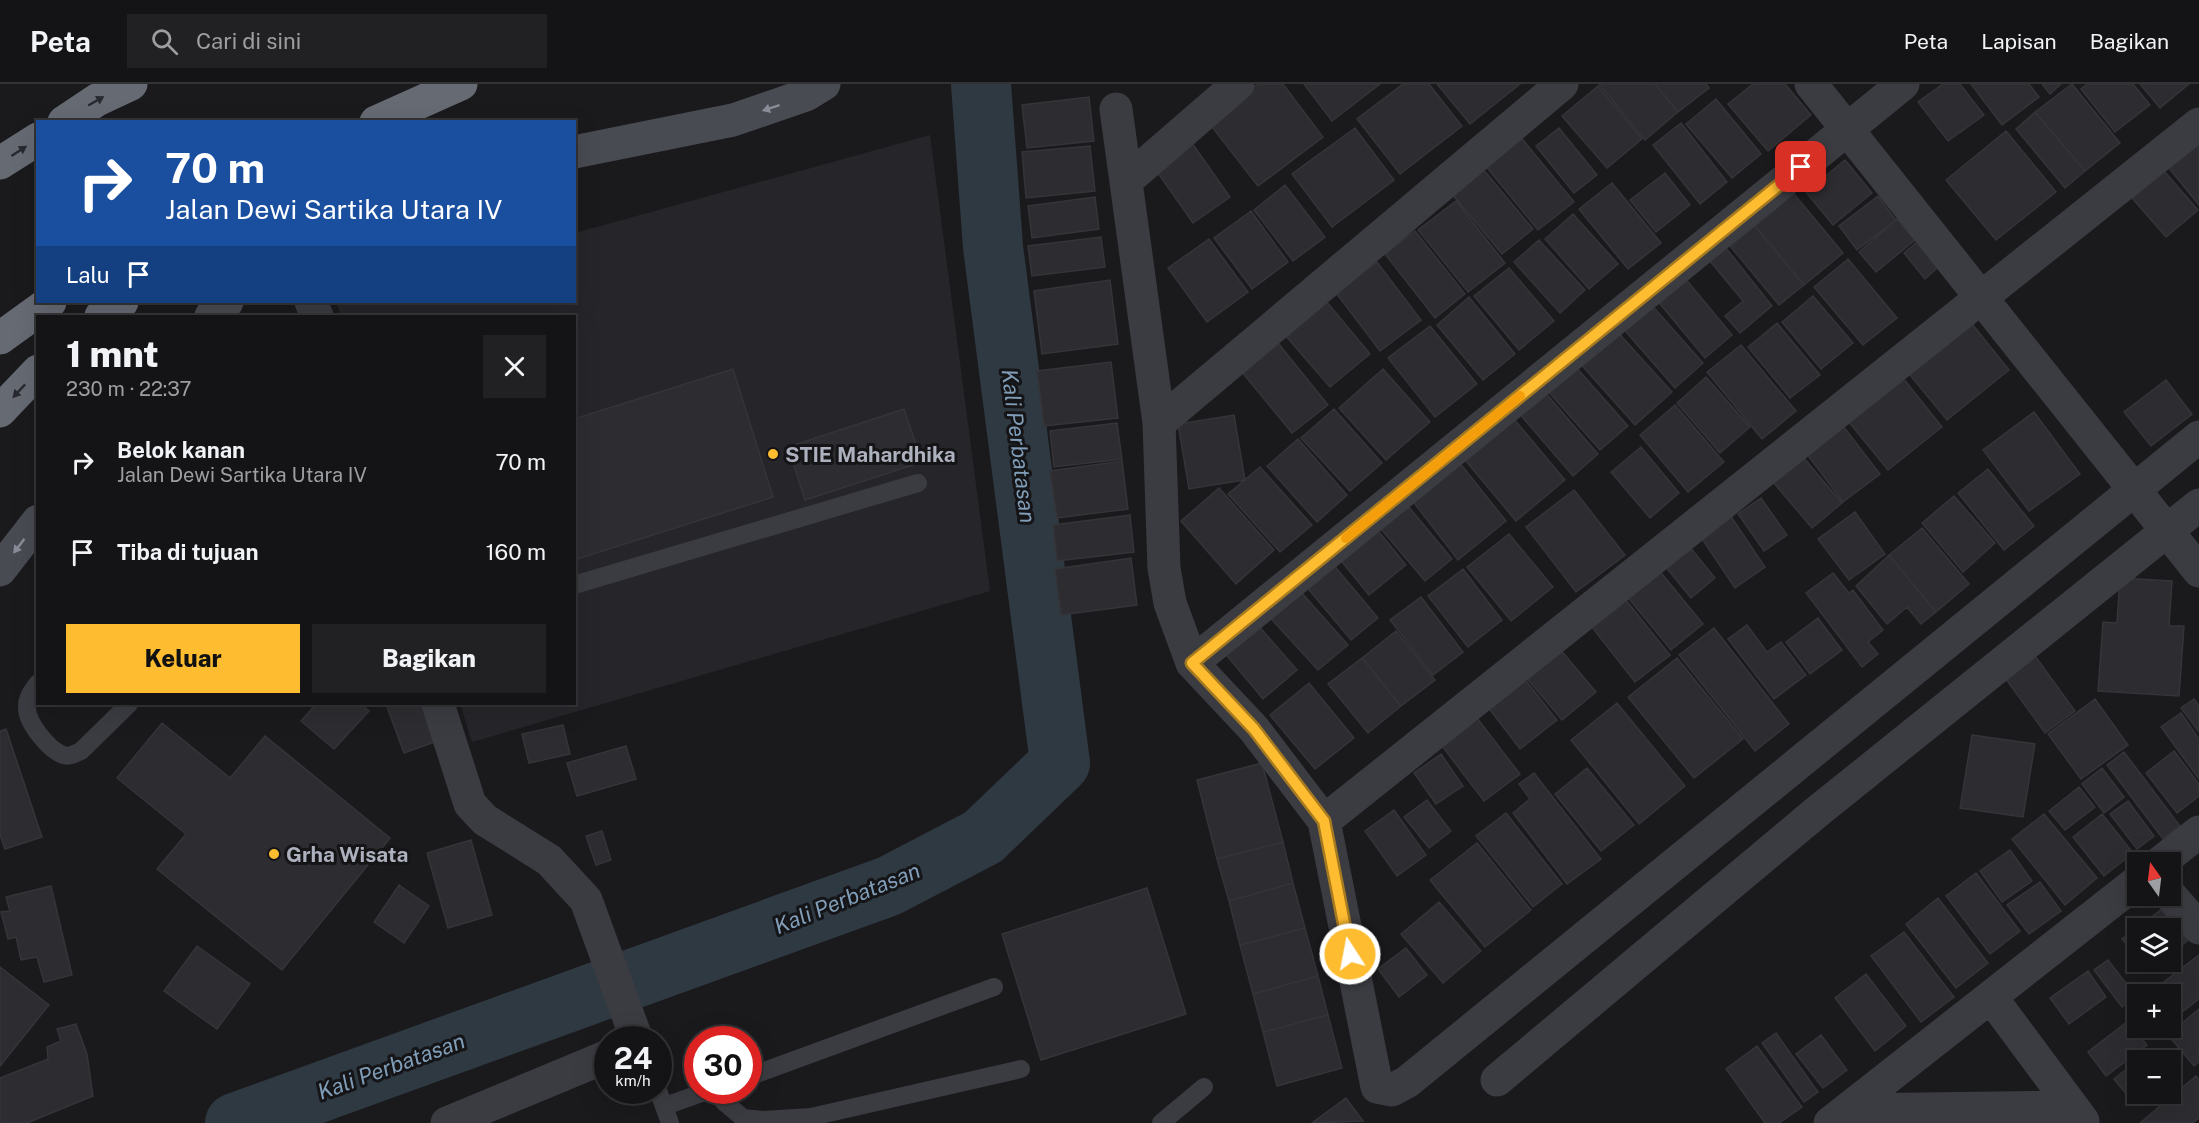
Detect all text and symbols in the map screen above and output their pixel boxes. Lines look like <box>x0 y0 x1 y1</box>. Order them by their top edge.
search box <box>127 14 547 68</box>
text: Peta <box>30 25 91 58</box>
icon: search <box>148 25 181 58</box>
text: Cari di sini <box>196 28 301 54</box>
text: Peta <box>1904 29 1948 54</box>
text: Lapisan <box>1981 29 2057 54</box>
text: Bagikan <box>2090 29 2169 54</box>
one-way arrow <box>88 96 105 106</box>
one-way arrow <box>762 104 780 114</box>
pin <box>1775 141 1826 192</box>
text: 70 m <box>165 143 265 192</box>
icon: right <box>66 144 144 222</box>
one-way arrow <box>11 146 27 157</box>
icon: arrive <box>1784 150 1817 183</box>
text: Jalan Dewi Sartika Utara IV <box>165 193 502 225</box>
icon: arrive <box>122 258 155 291</box>
text: Lalu <box>66 262 110 288</box>
text: 1 mnt <box>66 333 159 375</box>
button: close <box>483 335 546 398</box>
water label: Kali Perbatasan <box>997 367 1041 525</box>
text: 230 m · 22:37 <box>66 377 192 401</box>
one-way arrow <box>12 384 26 398</box>
text: Belok kanan <box>117 437 245 463</box>
place label: STIE Mahardhika <box>785 442 956 467</box>
icon: right <box>66 446 99 479</box>
marker: STIE Mahardhika <box>766 447 780 461</box>
text: 70 m <box>495 449 546 475</box>
text: Jalan Dewi Sartika Utara IV <box>117 463 367 487</box>
icon: arrive <box>66 536 99 569</box>
one-way arrow <box>13 538 25 553</box>
text: Tiba di tujuan <box>117 539 258 565</box>
text: 160 m <box>486 539 546 565</box>
button: Keluar <box>66 624 300 693</box>
button: Bagikan <box>312 624 546 693</box>
place label: Grha Wisata <box>286 842 408 867</box>
marker: Grha Wisata <box>267 847 281 861</box>
north arrow <box>2127 852 2181 906</box>
map controls <box>2127 852 2181 1104</box>
water label: Kali Perbatasan <box>770 857 924 939</box>
button: layers <box>2127 918 2181 972</box>
position arrow <box>1318 922 1382 986</box>
button: + <box>2127 984 2181 1038</box>
speed limit sign: 30 <box>684 1026 762 1104</box>
water label: Kali Perbatasan <box>314 1027 468 1105</box>
text: 24 <box>614 1040 652 1076</box>
button: − <box>2127 1050 2181 1104</box>
text: km/h <box>615 1072 651 1089</box>

